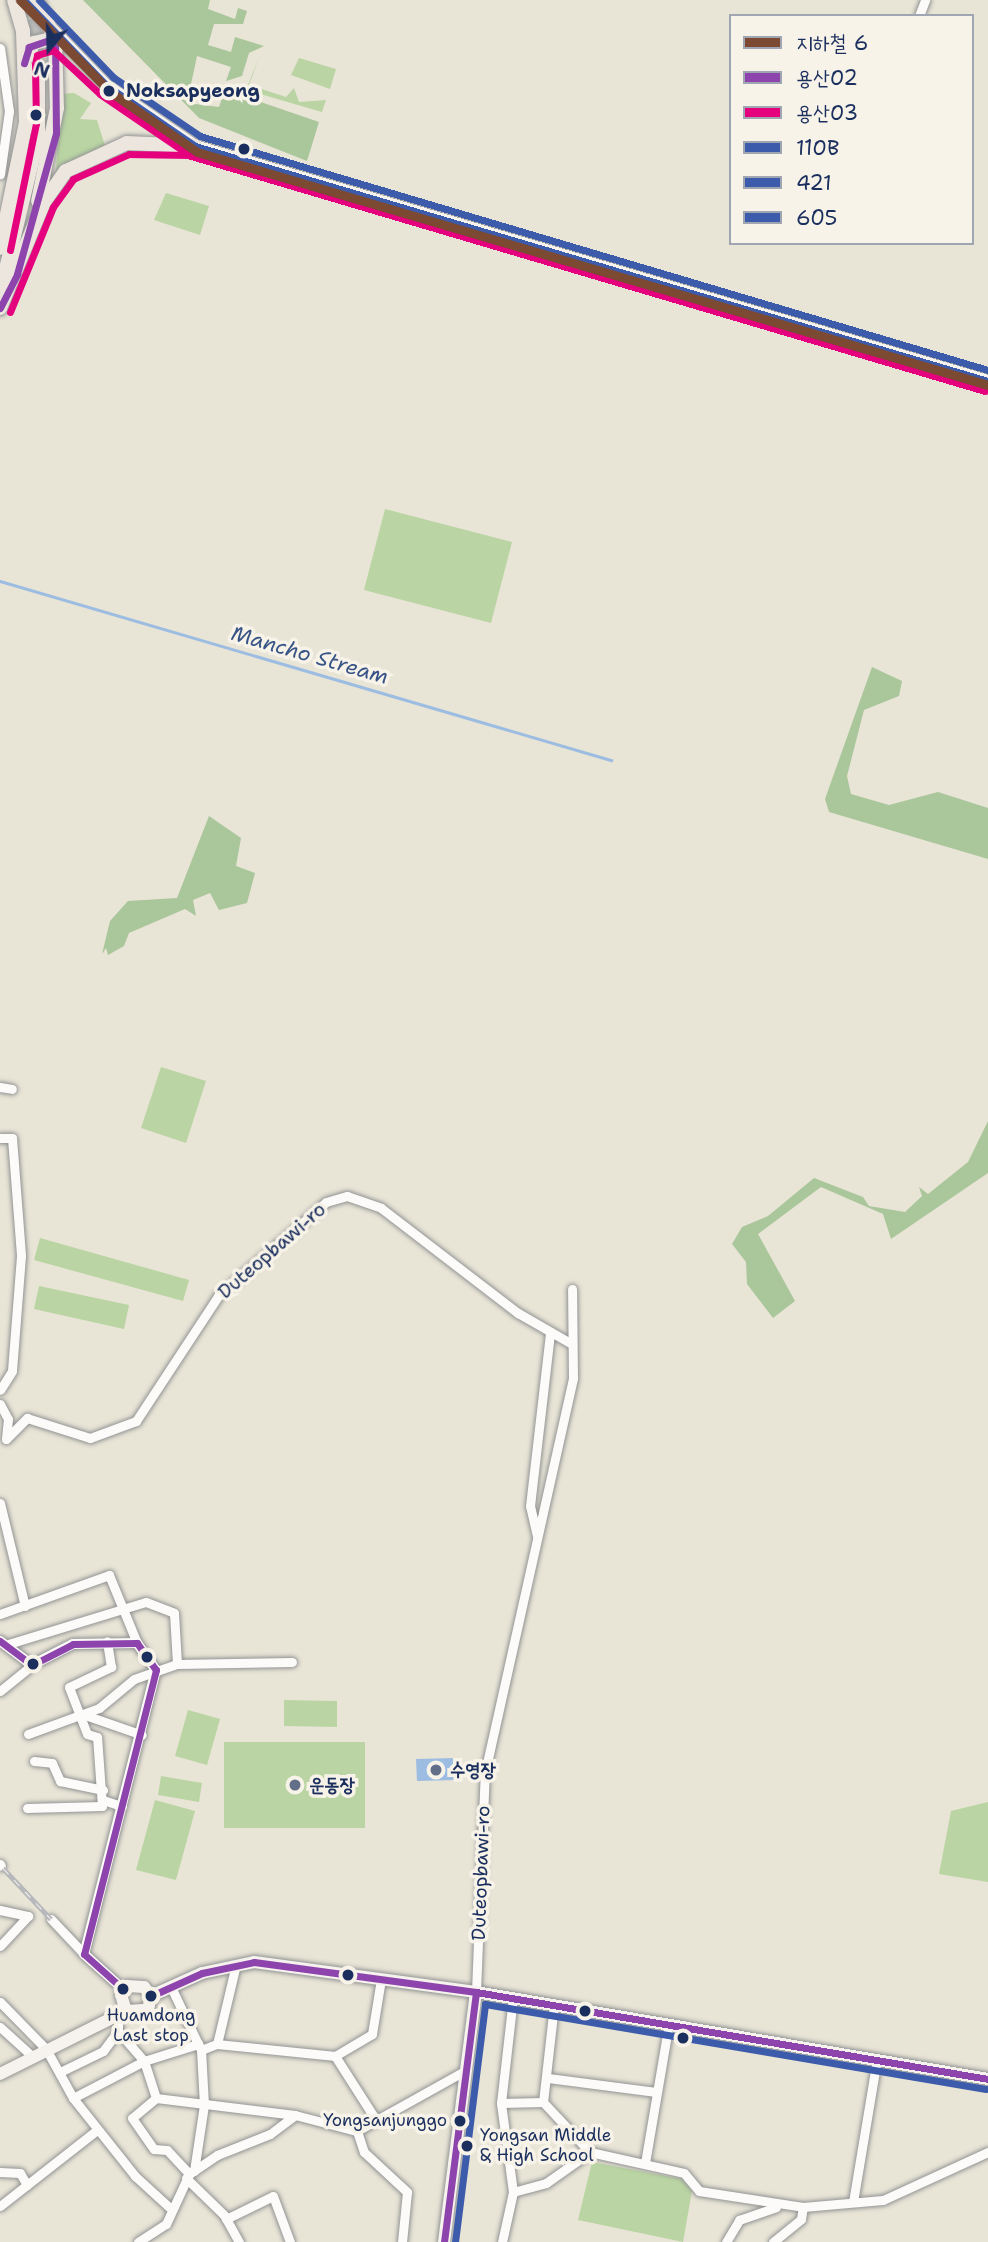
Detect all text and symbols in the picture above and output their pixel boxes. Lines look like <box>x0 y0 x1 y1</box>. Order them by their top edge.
north arrow <box>14 14 84 84</box>
legend <box>729 14 974 245</box>
text: 지하철 6 <box>796 29 869 57</box>
text: N <box>31 55 53 84</box>
text: 용산02 <box>796 64 858 92</box>
marker: Noksapyeong <box>98 80 120 102</box>
place label: Noksapyeong <box>126 80 260 102</box>
text: 용산03 <box>796 99 858 127</box>
unlabelled marker <box>29 108 43 122</box>
text: 110B <box>796 134 839 162</box>
unlabelled marker <box>237 142 251 156</box>
text: 421 <box>796 169 832 197</box>
text: 605 <box>796 204 837 232</box>
water label: Mancho Stream <box>229 621 391 689</box>
street label: Duteopbawi-ro <box>214 1198 330 1304</box>
unlabelled marker <box>140 1650 154 1664</box>
unlabelled marker <box>26 1657 40 1671</box>
place label: 수영장 <box>450 1759 496 1781</box>
marker: 수영장 <box>428 1762 444 1778</box>
place label: 운동장 <box>309 1774 355 1796</box>
marker: 운동장 <box>287 1777 303 1793</box>
street label: Duteopbawi-ro <box>467 1805 495 1941</box>
unlabelled marker <box>341 1968 355 1982</box>
unlabelled marker <box>116 1982 130 1996</box>
marker: Huamdong Last stop <box>144 1989 158 2003</box>
unlabelled marker <box>578 2004 592 2018</box>
place label: Huamdong Last stop <box>107 2006 195 2046</box>
unlabelled marker <box>676 2031 690 2045</box>
place label: Yongsanjunggo <box>323 2111 447 2131</box>
marker: Yongsanjunggo <box>453 2114 467 2128</box>
place label: Yongsan Middle & High School <box>480 2126 611 2166</box>
marker: Yongsan Middle & High School <box>460 2139 474 2153</box>

